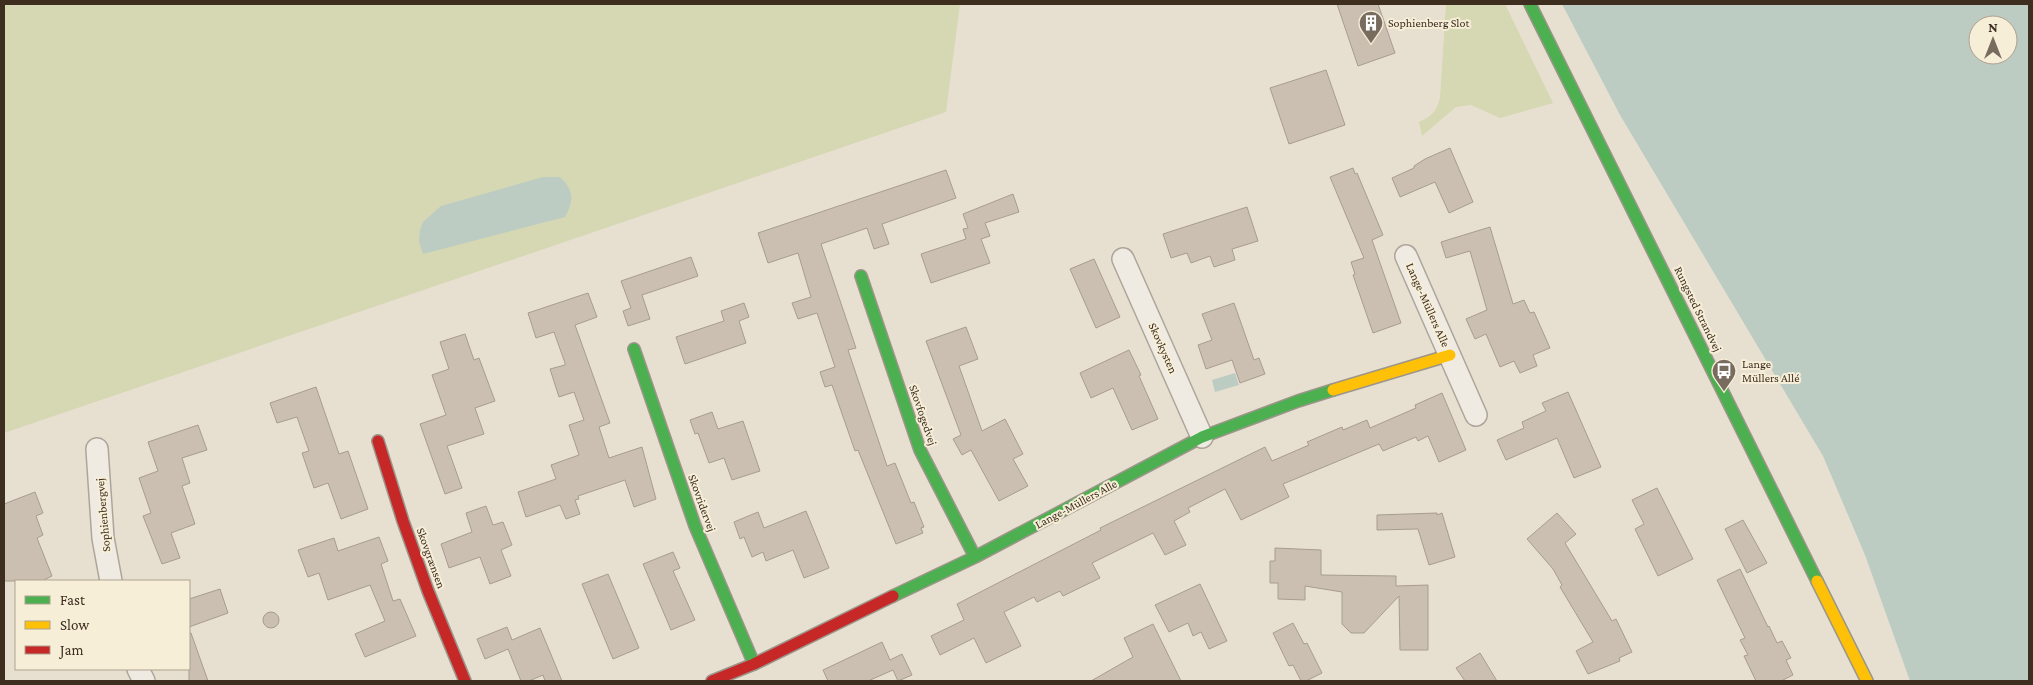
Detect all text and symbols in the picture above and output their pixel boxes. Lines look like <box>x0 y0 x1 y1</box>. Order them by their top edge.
building icon: Sophienberg Slot <box>1358 10 1384 44</box>
north arrow <box>1968 15 2018 65</box>
place label: Sophienberg Slot <box>1388 16 1470 30</box>
text: N <box>1988 19 1998 35</box>
street label: Lange-Müllers Alle <box>1403 261 1453 349</box>
street label: Rungsted Strandvej <box>1671 264 1725 354</box>
street label: Skovkysten <box>1146 320 1181 376</box>
place label: Lange Müllers Allé <box>1742 357 1799 385</box>
bus stop icon: Lange Müllers Allé <box>1711 358 1737 392</box>
street label: Skovfogedvej <box>906 383 940 447</box>
street label: Skovridervej <box>685 473 719 533</box>
street label: Lange-Müllers Alle <box>1033 476 1119 532</box>
street label: Sophienbergvej <box>93 477 113 553</box>
street label: Skovgrænsen <box>414 526 449 591</box>
legend <box>15 580 190 670</box>
text: Fast <box>60 592 86 608</box>
text: Slow <box>60 617 90 633</box>
text: Jam <box>58 642 83 659</box>

